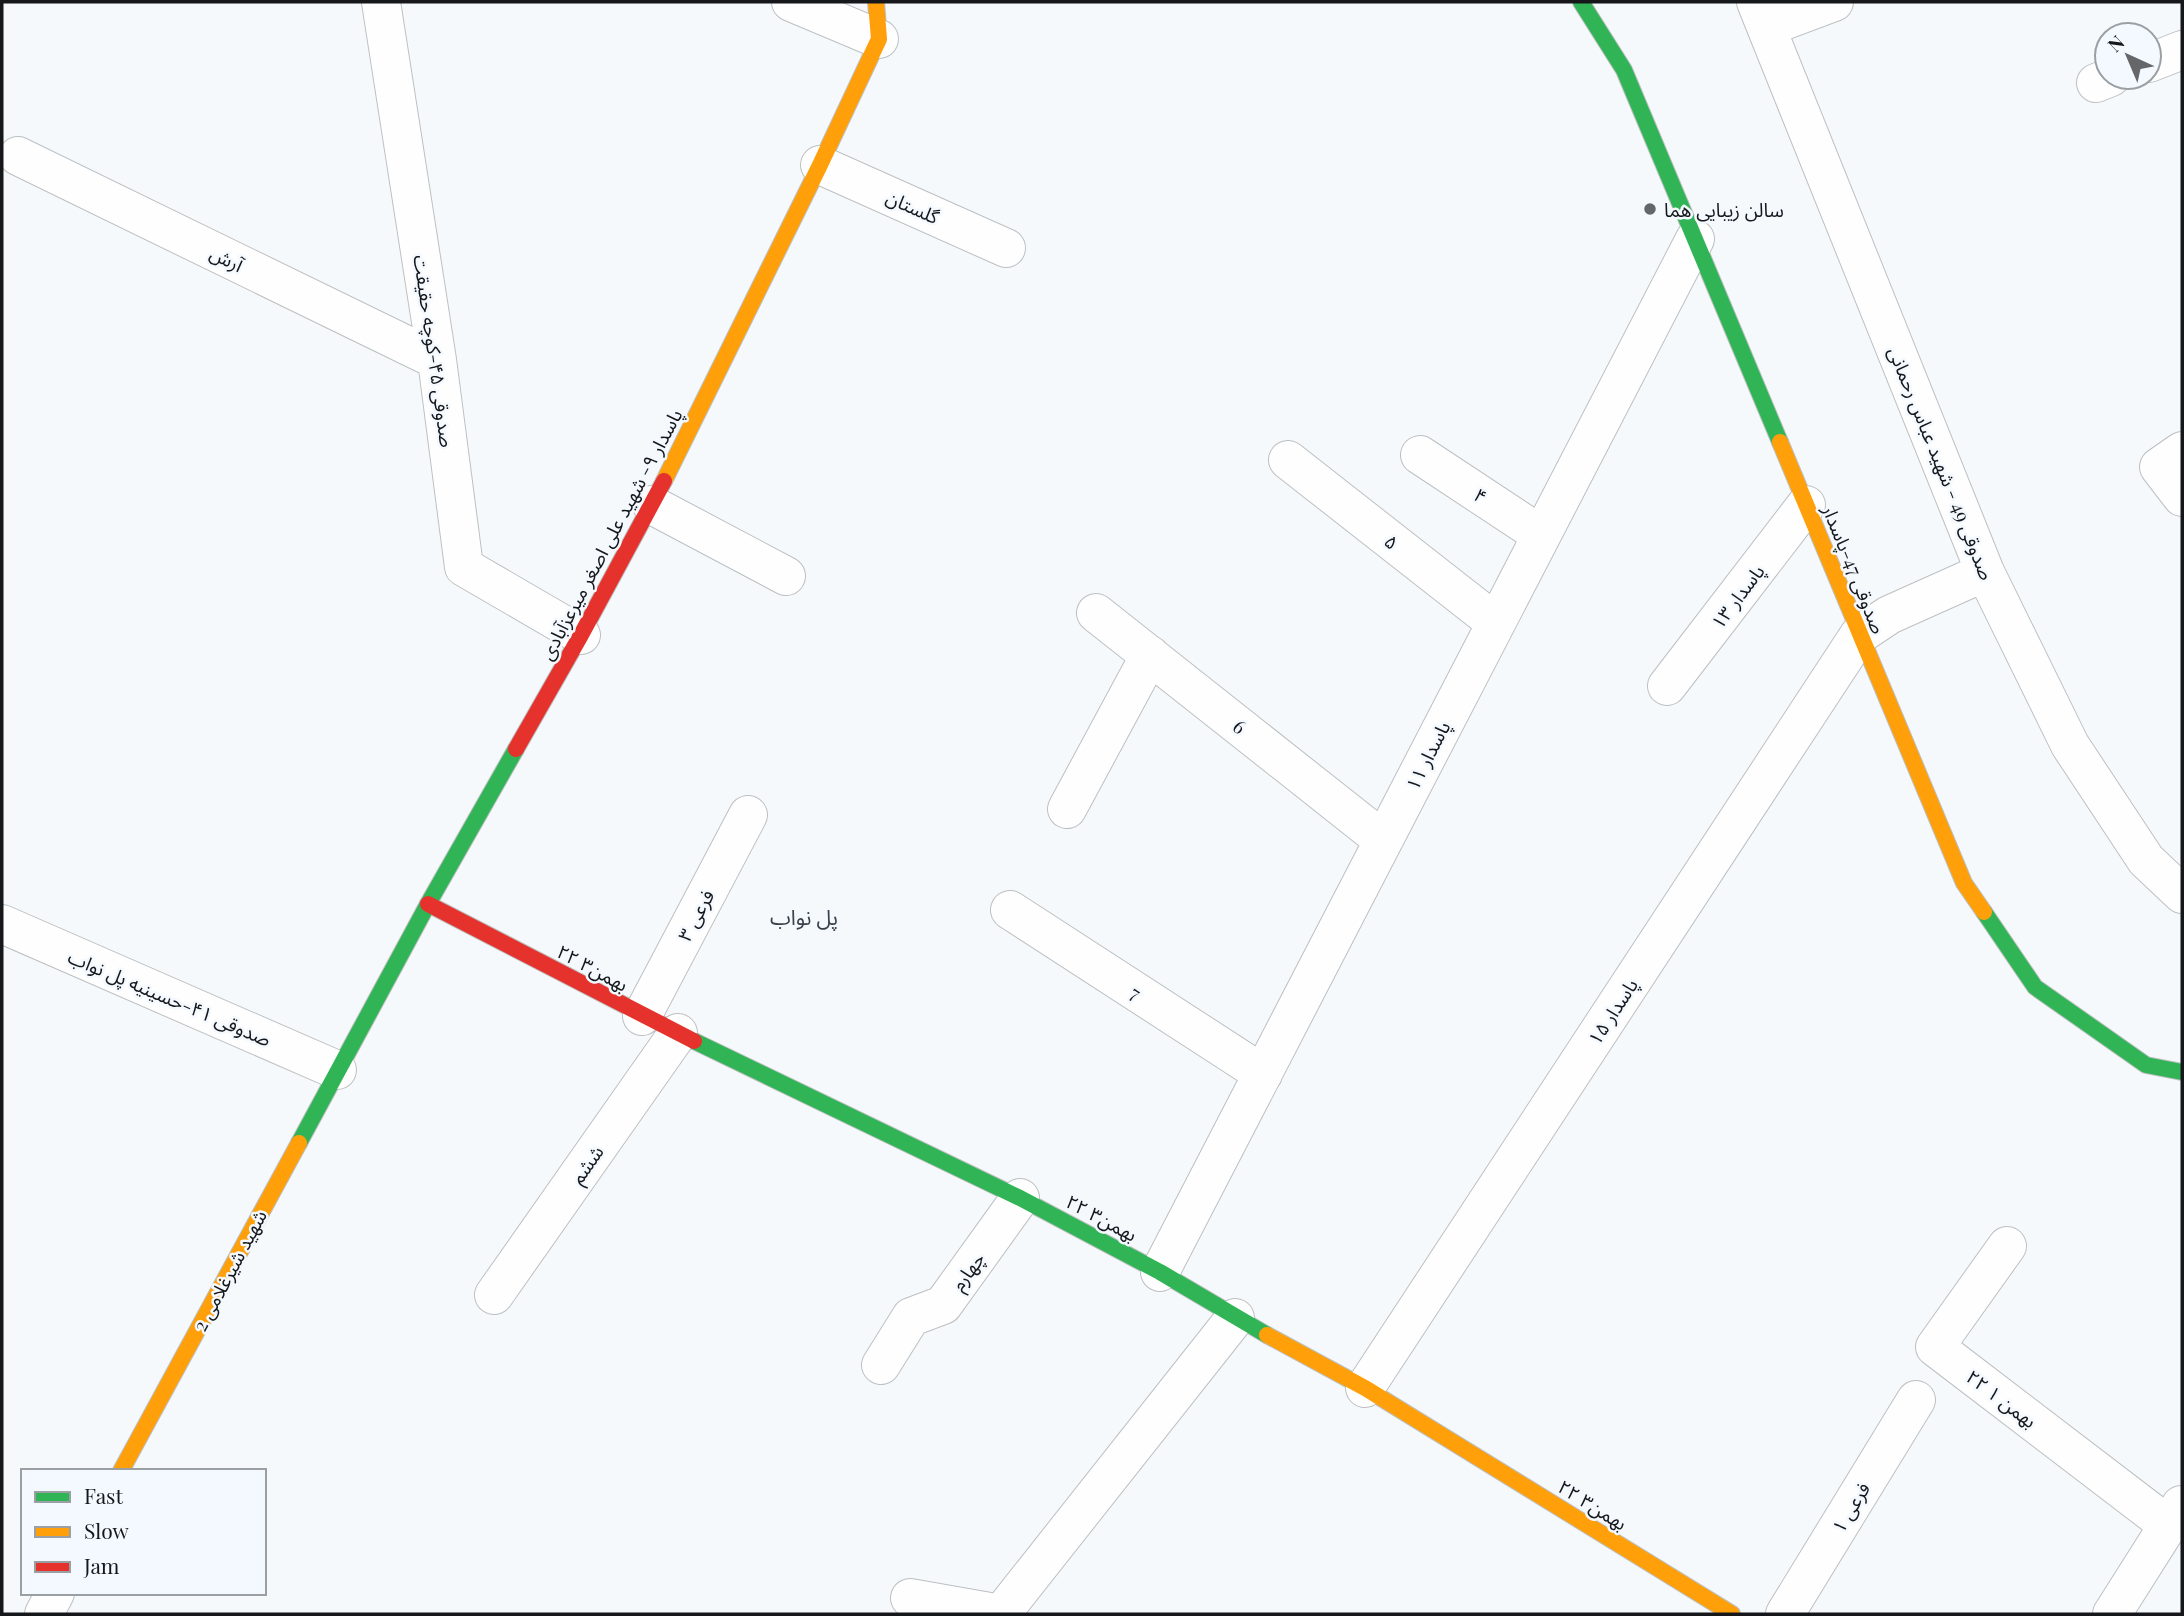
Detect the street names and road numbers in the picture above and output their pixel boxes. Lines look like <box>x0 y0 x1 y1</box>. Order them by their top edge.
street label: گلستان <box>882 183 945 230</box>
street label: آرش <box>206 239 249 278</box>
street label: صدوقی ۴۵-کوچه حقیقت <box>408 253 461 449</box>
street label: صدوقی 49 - شهید عباس رحمانی <box>1883 342 2001 584</box>
street label: پاسدار ۹- شهید علی اصغر میرعزآبادی <box>533 404 688 665</box>
street label: ۴ <box>1469 481 1493 509</box>
street label: صدوقی 47-پاسدار <box>1816 500 1893 638</box>
street label: ۵ <box>1380 527 1404 555</box>
street label: پاسدار ۱۳ <box>1704 559 1771 634</box>
street label: 6 <box>1228 713 1252 739</box>
street label: پاسدار ۱۱ <box>1399 716 1456 794</box>
street label: فرعی ۳ <box>671 885 719 945</box>
street label: ۲۲ بهمن۳ <box>553 937 633 997</box>
street label: صدوقی ۴۱-حسینیه پل نواب <box>64 942 275 1053</box>
street label: پاسدار ۱۵ <box>1581 973 1644 1050</box>
street label: 7 <box>1126 979 1147 1005</box>
street label: ششم <box>563 1139 611 1190</box>
street label: ۲۲ بهمن۳ <box>1062 1187 1142 1247</box>
street label: شهید شیرغلامی 2 <box>186 1205 272 1335</box>
street label: چهارم <box>944 1246 992 1297</box>
street label: ۲۲ بهمن ۱ <box>1962 1363 2042 1433</box>
street label: ۲۲ بهمن۳ <box>1553 1473 1633 1535</box>
street label: فرعی ۱ <box>1825 1477 1875 1537</box>

